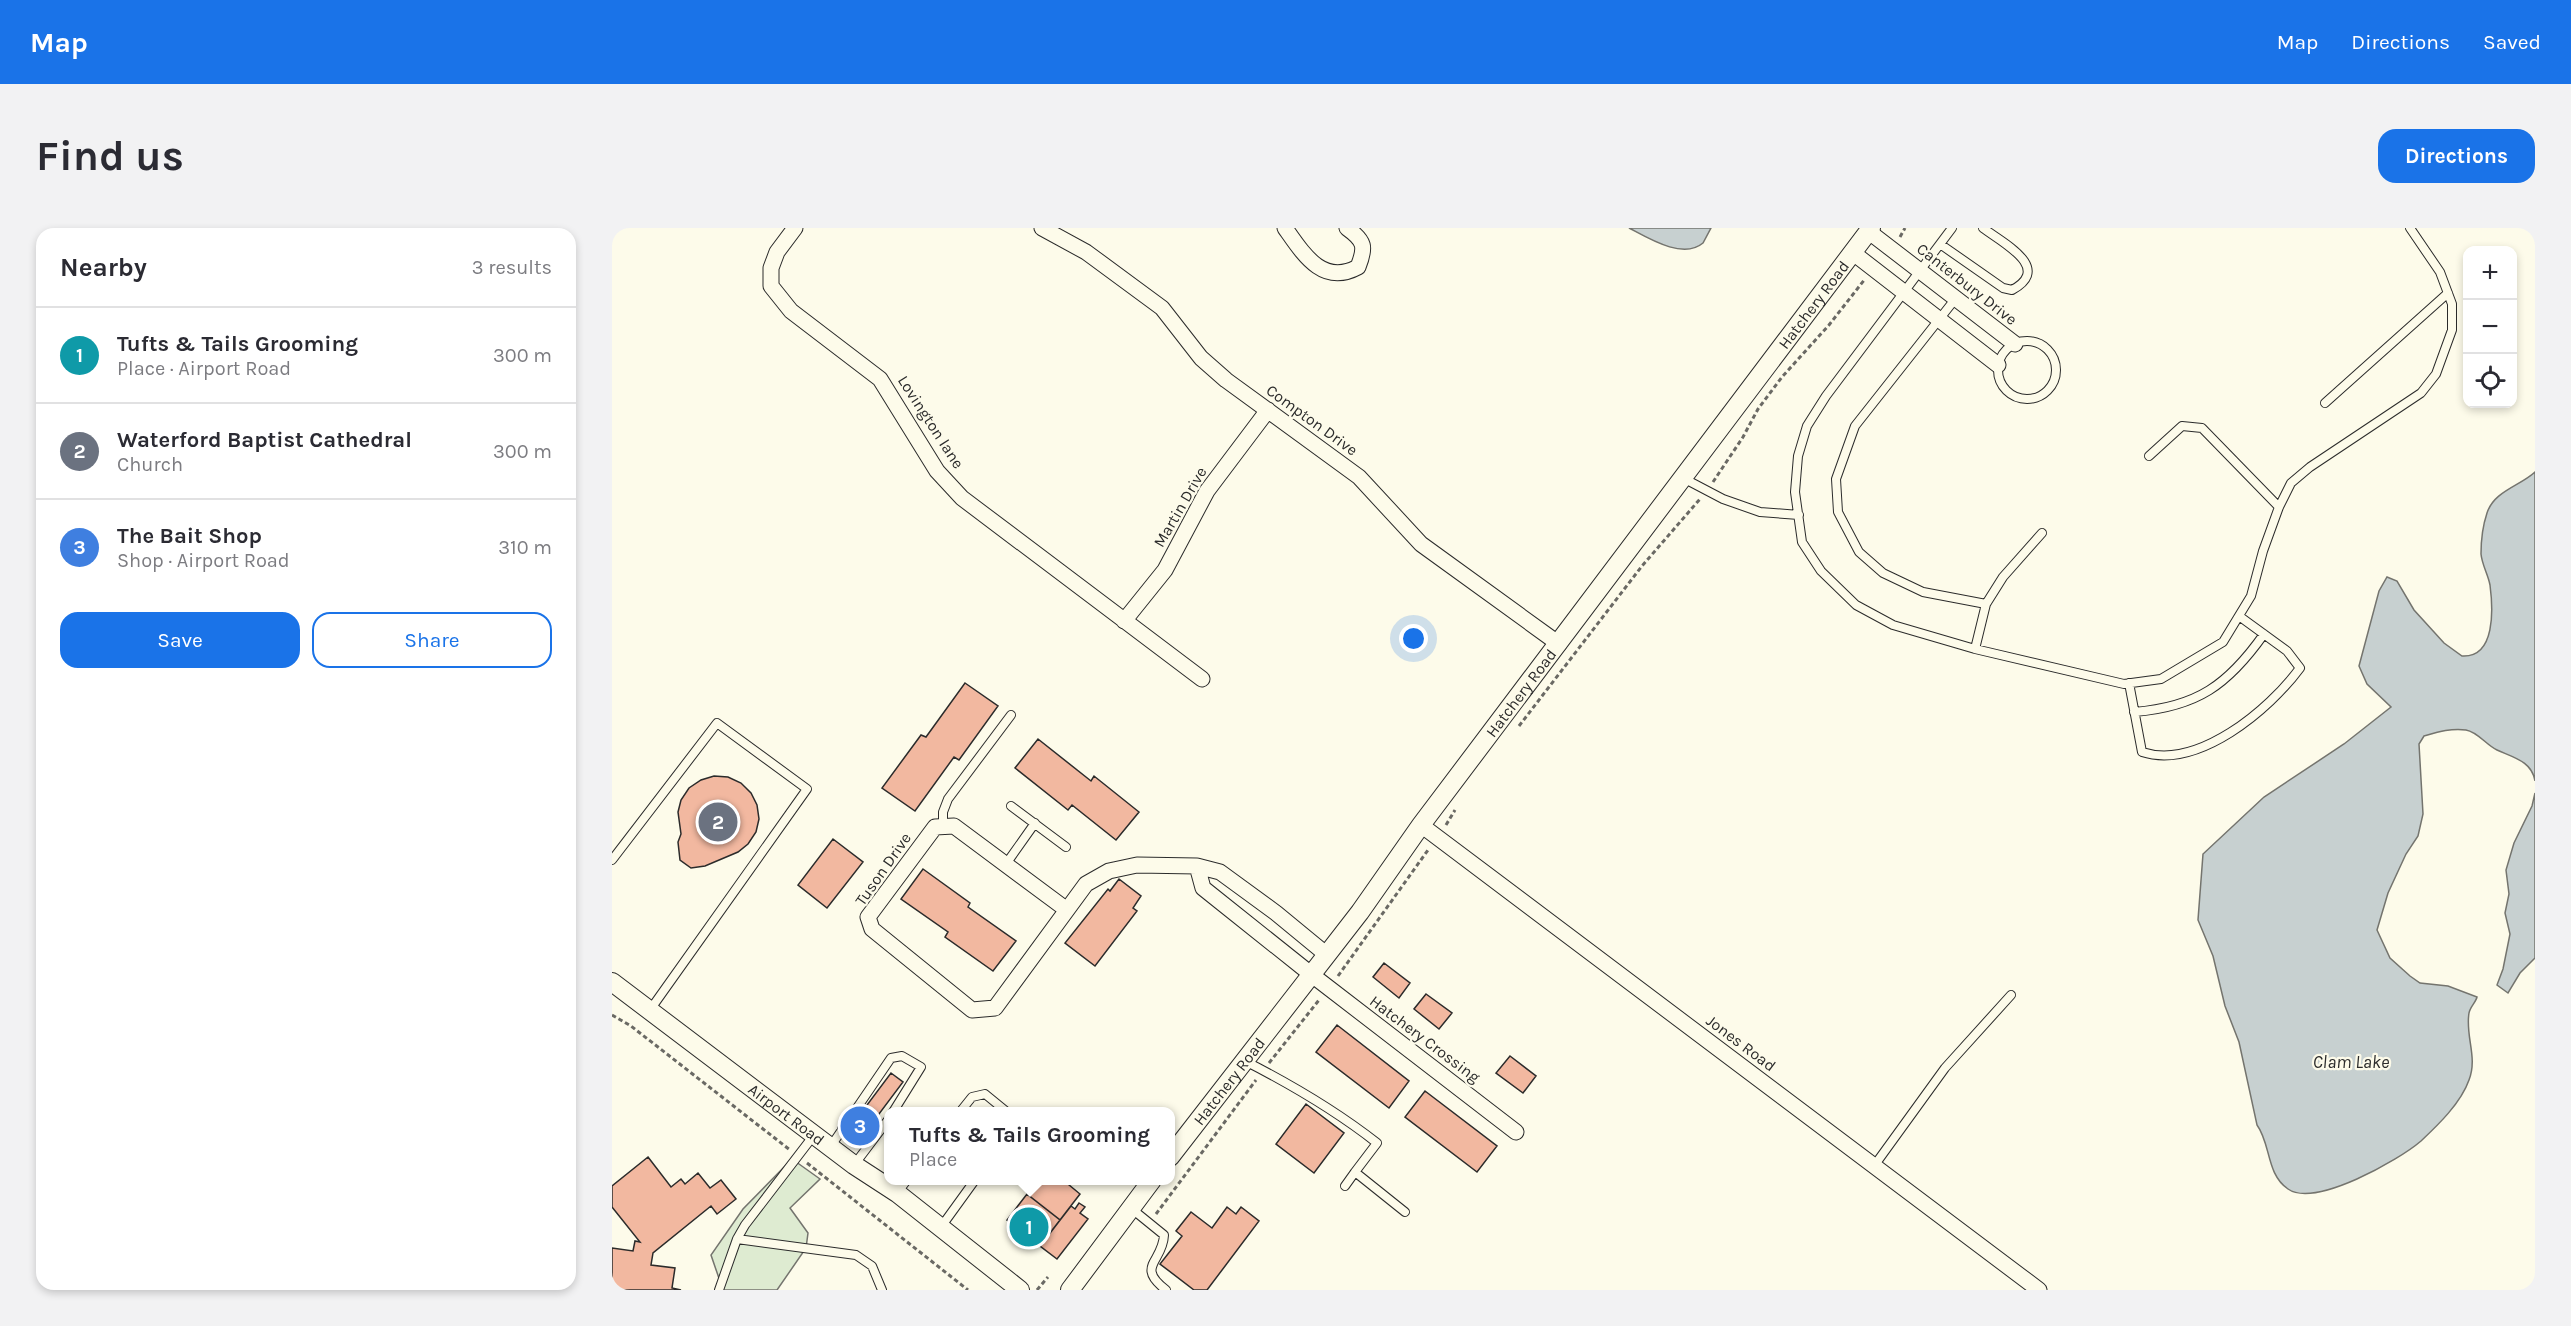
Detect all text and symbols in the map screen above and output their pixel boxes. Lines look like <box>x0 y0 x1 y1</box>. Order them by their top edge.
text: Map <box>30 26 88 59</box>
text: Map <box>2277 30 2318 54</box>
text: Directions <box>2351 30 2450 54</box>
text: Saved <box>2483 30 2541 54</box>
button: Directions <box>2378 129 2535 183</box>
text: Find us <box>36 131 184 181</box>
street label: Canterbury Drive <box>1913 239 2021 329</box>
map controls <box>2463 246 2517 408</box>
button: + <box>2463 246 2517 300</box>
text: Nearby <box>60 252 147 283</box>
text: 3 results <box>472 256 552 279</box>
street label: Hatchery Road <box>1774 257 1853 352</box>
button: − <box>2463 300 2517 354</box>
text: Tufts & Tails Grooming <box>117 331 358 357</box>
text: 1 <box>76 344 83 367</box>
text: 300 m <box>493 344 552 367</box>
button: locate <box>2463 354 2517 408</box>
text: Place · Airport Road <box>117 357 291 380</box>
street label: Lovington lane <box>894 372 968 472</box>
street label: Compton Drive <box>1263 380 1361 460</box>
text: Waterford Baptist Cathedral <box>117 427 412 453</box>
text: 2 <box>73 440 86 463</box>
text: 300 m <box>493 440 552 463</box>
text: Church <box>117 453 183 476</box>
street label: Martin Drive <box>1149 463 1211 551</box>
text: The Bait Shop <box>117 523 262 549</box>
text: 3 <box>73 536 86 559</box>
text: 310 m <box>498 536 552 559</box>
text: Shop · Airport Road <box>117 549 290 572</box>
button: Save <box>60 612 300 668</box>
button: Share <box>312 612 552 668</box>
your location <box>1399 624 1428 653</box>
street label: Hatchery Road <box>1481 645 1560 741</box>
pin: 2 <box>698 800 738 844</box>
street label: Tuson Drive <box>851 829 915 909</box>
street label: Hatchery Crossing <box>1366 991 1484 1087</box>
street label: Jones Road <box>1702 1011 1780 1075</box>
street label: Hatchery Road <box>1189 1034 1269 1129</box>
water label: Clam Lake <box>2313 1051 2389 1073</box>
street label: Airport Road <box>745 1079 828 1149</box>
pin: 3 <box>840 1104 880 1148</box>
popup <box>884 1107 1175 1185</box>
text: Tufts & Tails Grooming <box>909 1122 1150 1148</box>
text: Place <box>909 1148 957 1171</box>
pin: 1 <box>1010 1204 1048 1250</box>

